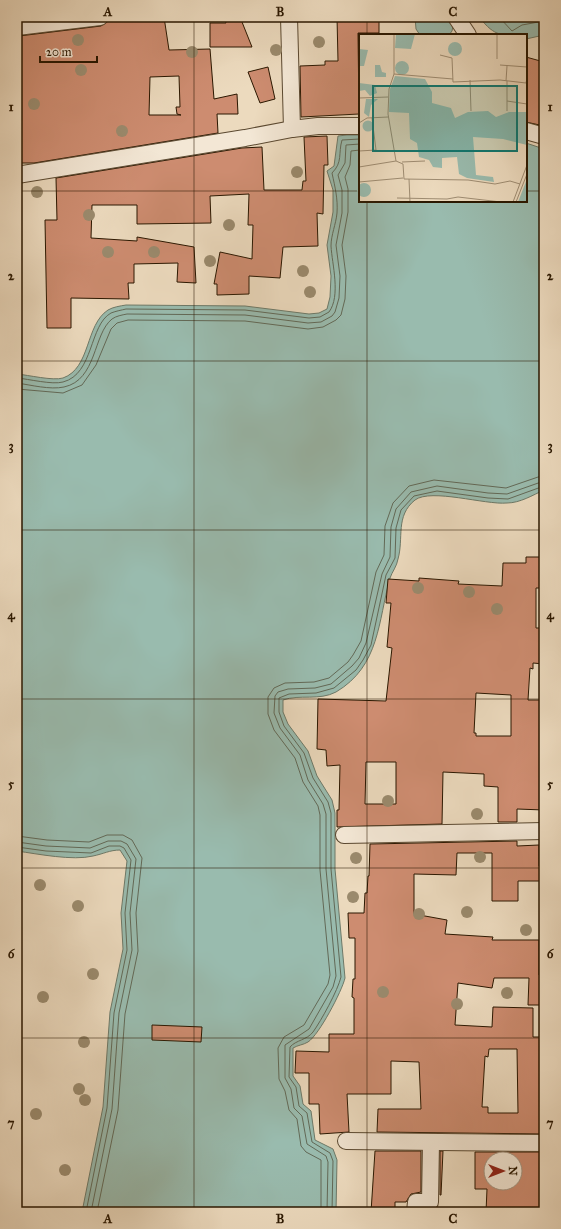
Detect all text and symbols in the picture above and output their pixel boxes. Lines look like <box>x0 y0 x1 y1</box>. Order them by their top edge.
text: A <box>103 4 113 20</box>
text: B <box>276 4 285 20</box>
text: C <box>449 4 458 20</box>
inset map <box>359 34 527 202</box>
scale bar <box>40 38 97 64</box>
text: 20 m <box>46 45 72 59</box>
text: 1 <box>8 99 14 115</box>
text: 1 <box>547 99 553 115</box>
text: 2 <box>8 268 15 284</box>
text: 2 <box>547 268 554 284</box>
text: 3 <box>8 438 14 454</box>
text: 3 <box>547 438 553 454</box>
text: 4 <box>7 607 15 623</box>
text: 4 <box>546 607 554 623</box>
text: 5 <box>8 776 15 792</box>
text: 5 <box>547 776 554 792</box>
text: 6 <box>8 946 16 962</box>
text: 6 <box>547 946 555 962</box>
text: 7 <box>8 1115 15 1131</box>
text: 7 <box>547 1115 554 1131</box>
north arrow <box>483 1151 523 1191</box>
text: N <box>506 1166 519 1176</box>
text: A <box>103 1211 113 1227</box>
text: B <box>276 1211 285 1227</box>
text: C <box>449 1211 458 1227</box>

